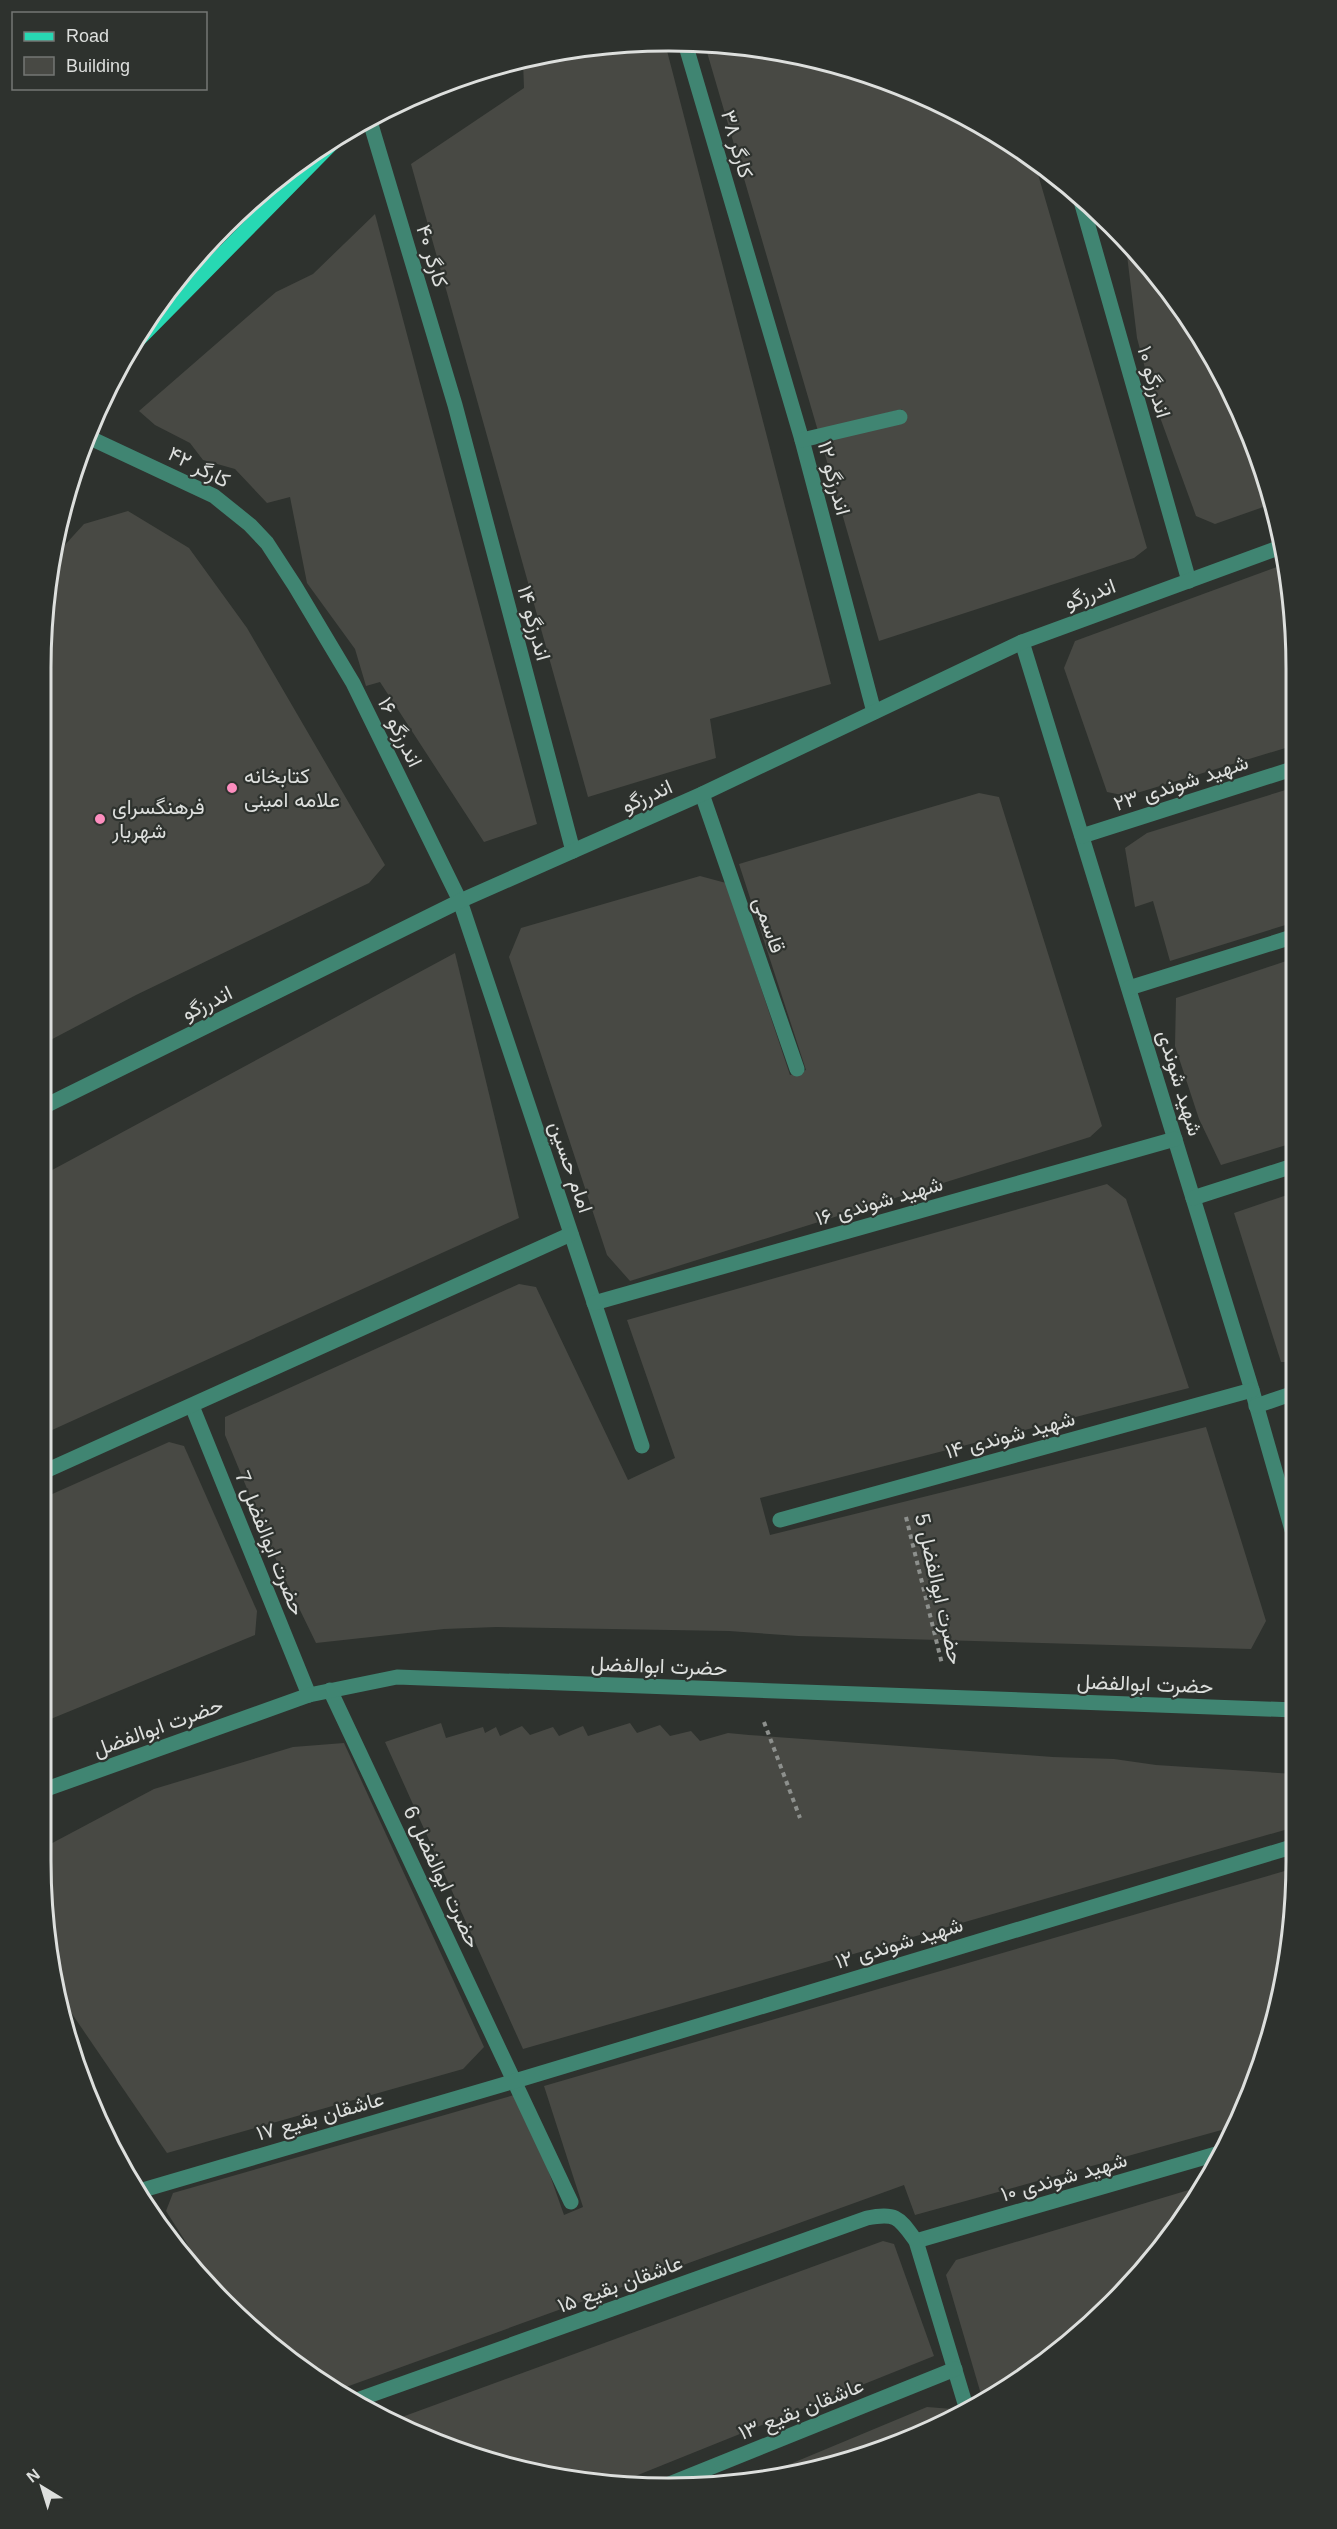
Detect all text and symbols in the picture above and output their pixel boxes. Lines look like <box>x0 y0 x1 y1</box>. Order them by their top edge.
legend <box>12 12 207 90</box>
text: Road <box>66 26 109 46</box>
text: Building <box>66 56 130 76</box>
street label: کارگر ۳۸ <box>715 107 758 181</box>
street label: کارگر ۴۰ <box>410 222 453 290</box>
street label: اندرزگو ۱۰ <box>1131 343 1176 421</box>
street label: اندرزگو ۱۲ <box>812 438 855 518</box>
street label: کارگر ۴۲ <box>164 441 234 494</box>
street label: اندرزگو <box>1061 574 1119 615</box>
street label: اندرزگو ۱۴ <box>512 583 556 663</box>
street label: اندرزگو ۱۶ <box>372 693 427 771</box>
street label: شهید شوندی ۲۳ <box>1111 750 1252 817</box>
place label: کتابخانه علامه امینی <box>244 764 340 812</box>
street label: اندرزگو <box>618 774 676 819</box>
marker: کتابخانه علامه امینی <box>225 781 239 795</box>
place label: فرهنگسرای شهریار <box>111 795 205 844</box>
marker: فرهنگسرای شهریار <box>93 812 107 826</box>
street label: قاسمی <box>748 894 790 956</box>
street label: اندرزگو <box>178 981 236 1026</box>
street label: شهید شوندی <box>1152 1027 1207 1139</box>
street label: امام حسین <box>542 1118 598 1217</box>
street label: شهید شوندی ۱۶ <box>812 1171 946 1232</box>
street label: شهید شوندی ۱۴ <box>942 1406 1078 1465</box>
street label: حضرت ابوالفضل 7 <box>229 1467 310 1619</box>
street label: حضرت ابوالفضل 5 <box>909 1511 968 1667</box>
street label: حضرت ابوالفضل <box>590 1652 728 1681</box>
street label: حضرت ابوالفضل <box>1076 1670 1214 1699</box>
street label: حضرت ابوالفضل <box>90 1692 227 1763</box>
street label: حضرت ابوالفضل 6 <box>398 1802 485 1952</box>
street label: شهید شوندی ۱۲ <box>832 1912 966 1975</box>
street label: عاشقان بقیع ۱۷ <box>254 2086 387 2148</box>
street label: شهید شوندی ۱۰ <box>998 2148 1130 2207</box>
street label: عاشقان بقیع ۱۵ <box>554 2250 686 2320</box>
street label: عاشقان بقیع ۱۳ <box>735 2373 868 2447</box>
north arrow <box>12 2457 72 2517</box>
text: N <box>23 2465 43 2486</box>

